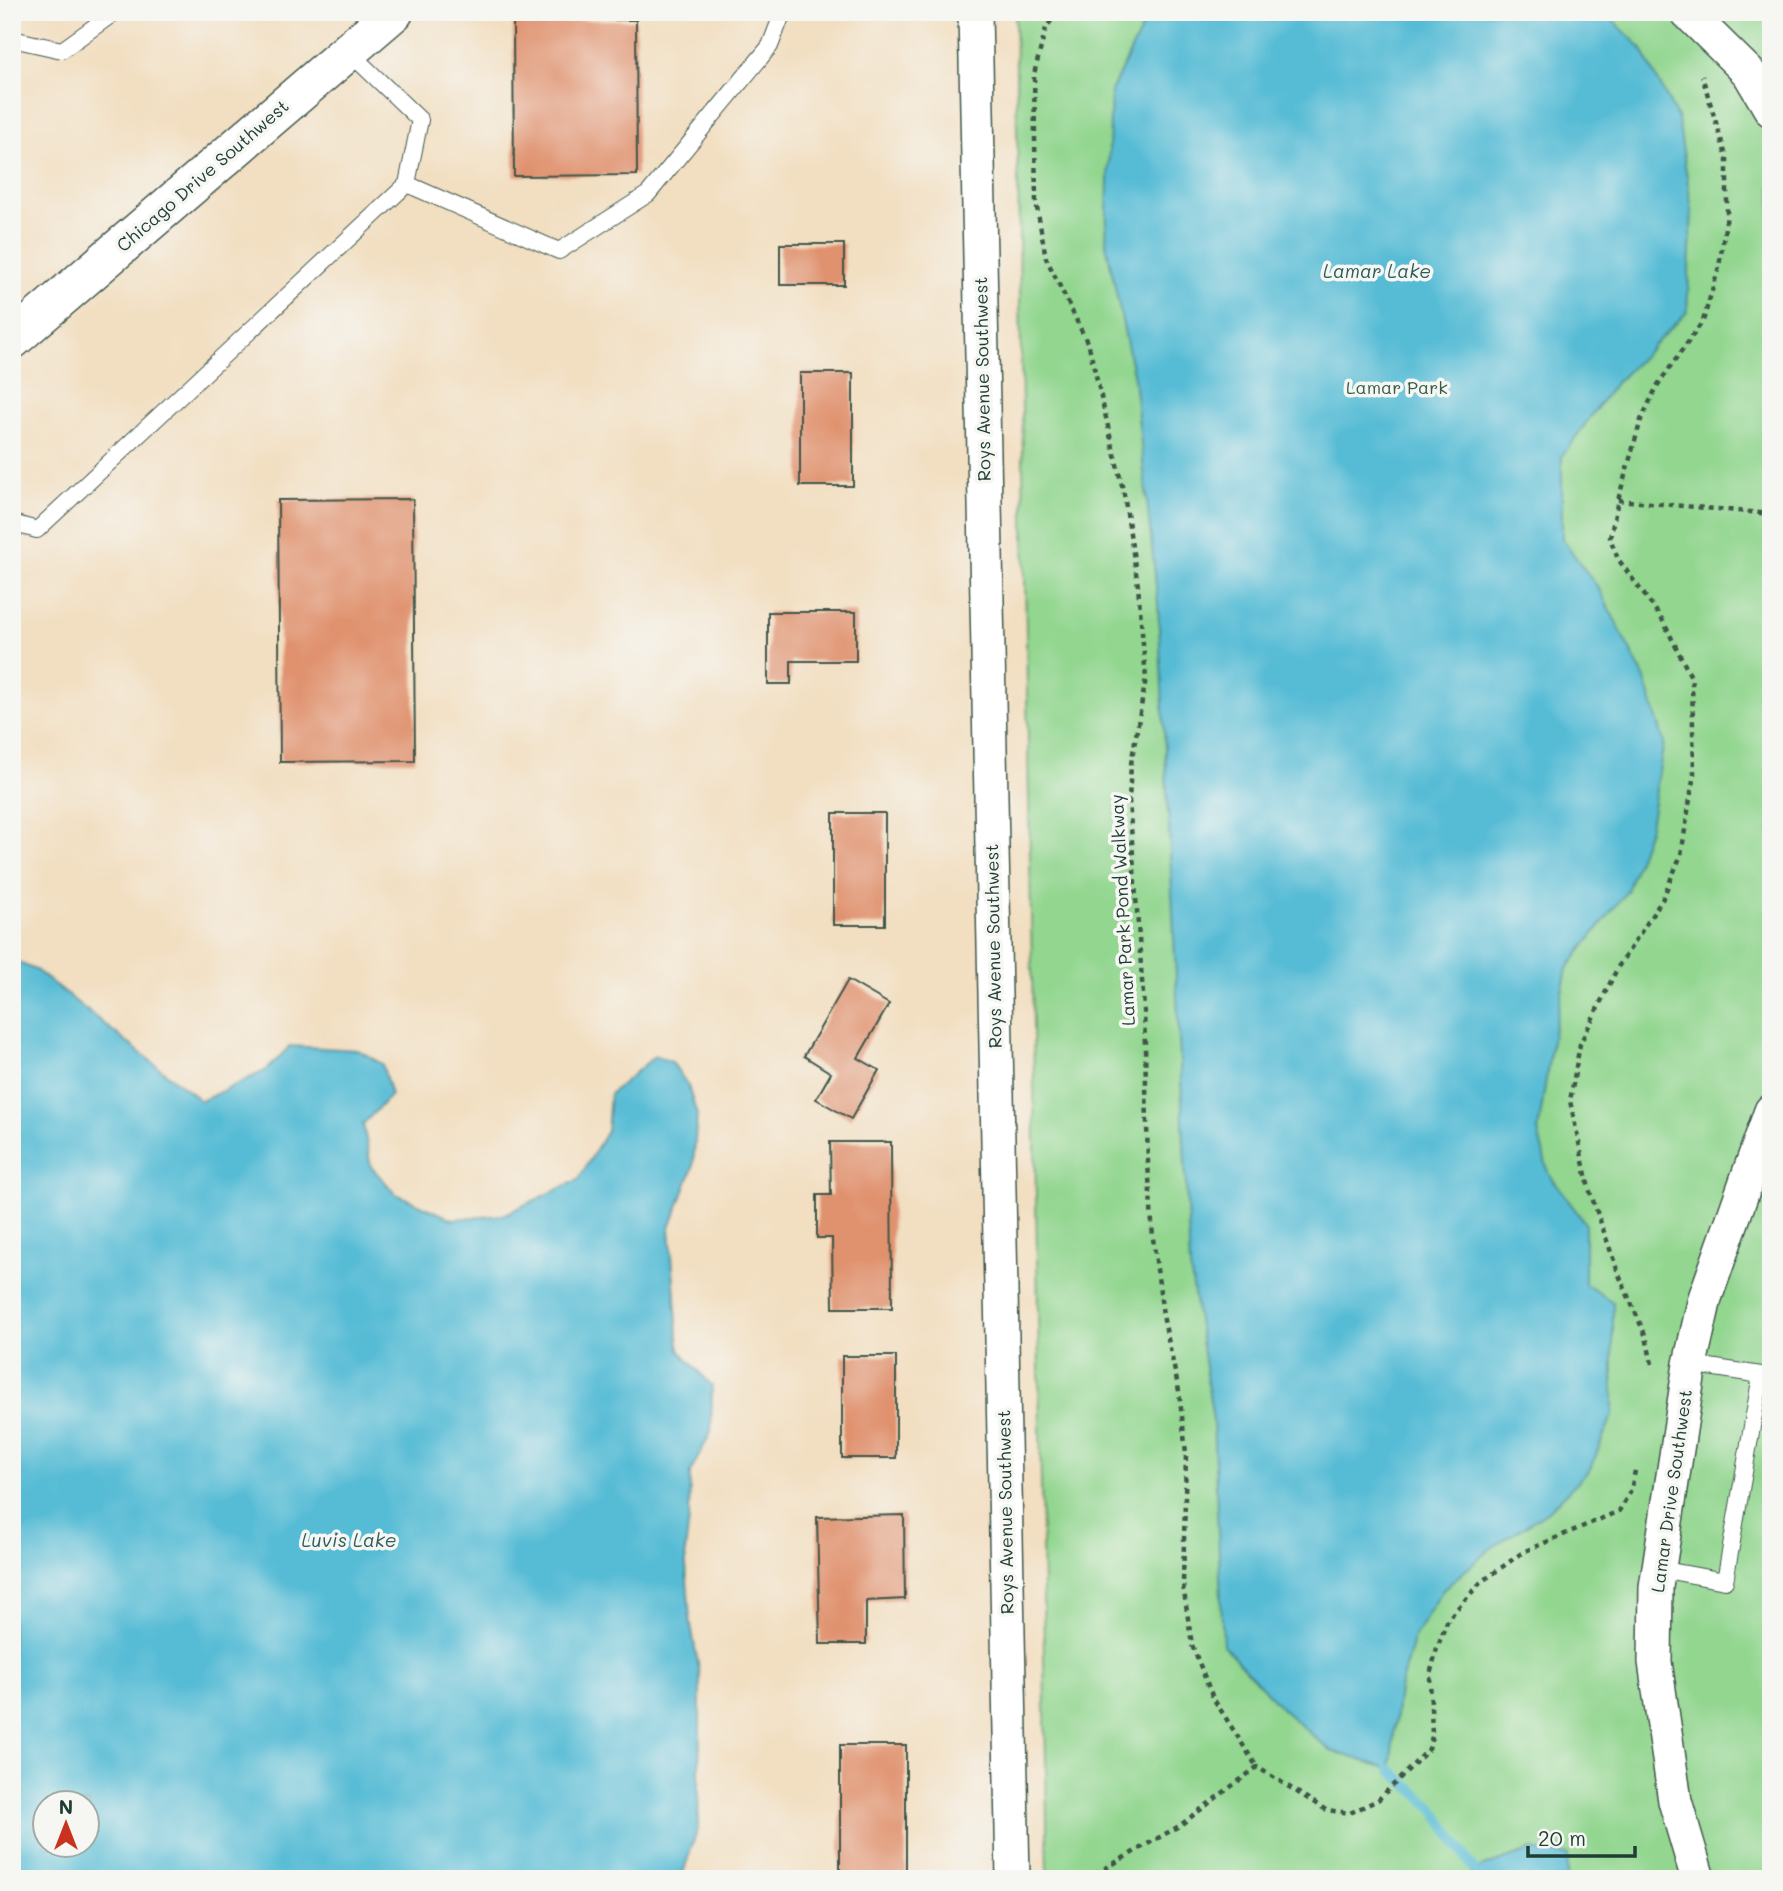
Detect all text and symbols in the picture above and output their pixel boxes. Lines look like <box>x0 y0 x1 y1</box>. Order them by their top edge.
street label: Chicago Drive Southwest <box>111 94 294 257</box>
water label: Lamar Lake <box>1323 258 1431 283</box>
street label: Roys Avenue Southwest <box>968 276 996 482</box>
park label: Lamar Park <box>1346 375 1448 399</box>
street label: Lamar Park Pond Walkway <box>1104 794 1140 1027</box>
street label: Roys Avenue Southwest <box>979 843 1007 1049</box>
street label: Lamar Drive Southwest <box>1645 1388 1697 1594</box>
street label: Roys Avenue Southwest <box>991 1409 1019 1615</box>
water label: Luvis Lake <box>301 1527 397 1552</box>
north arrow <box>32 1790 102 1860</box>
text: N <box>59 1794 73 1819</box>
scale bar <box>1528 1814 1634 1858</box>
text: 20 m <box>1538 1824 1586 1851</box>

